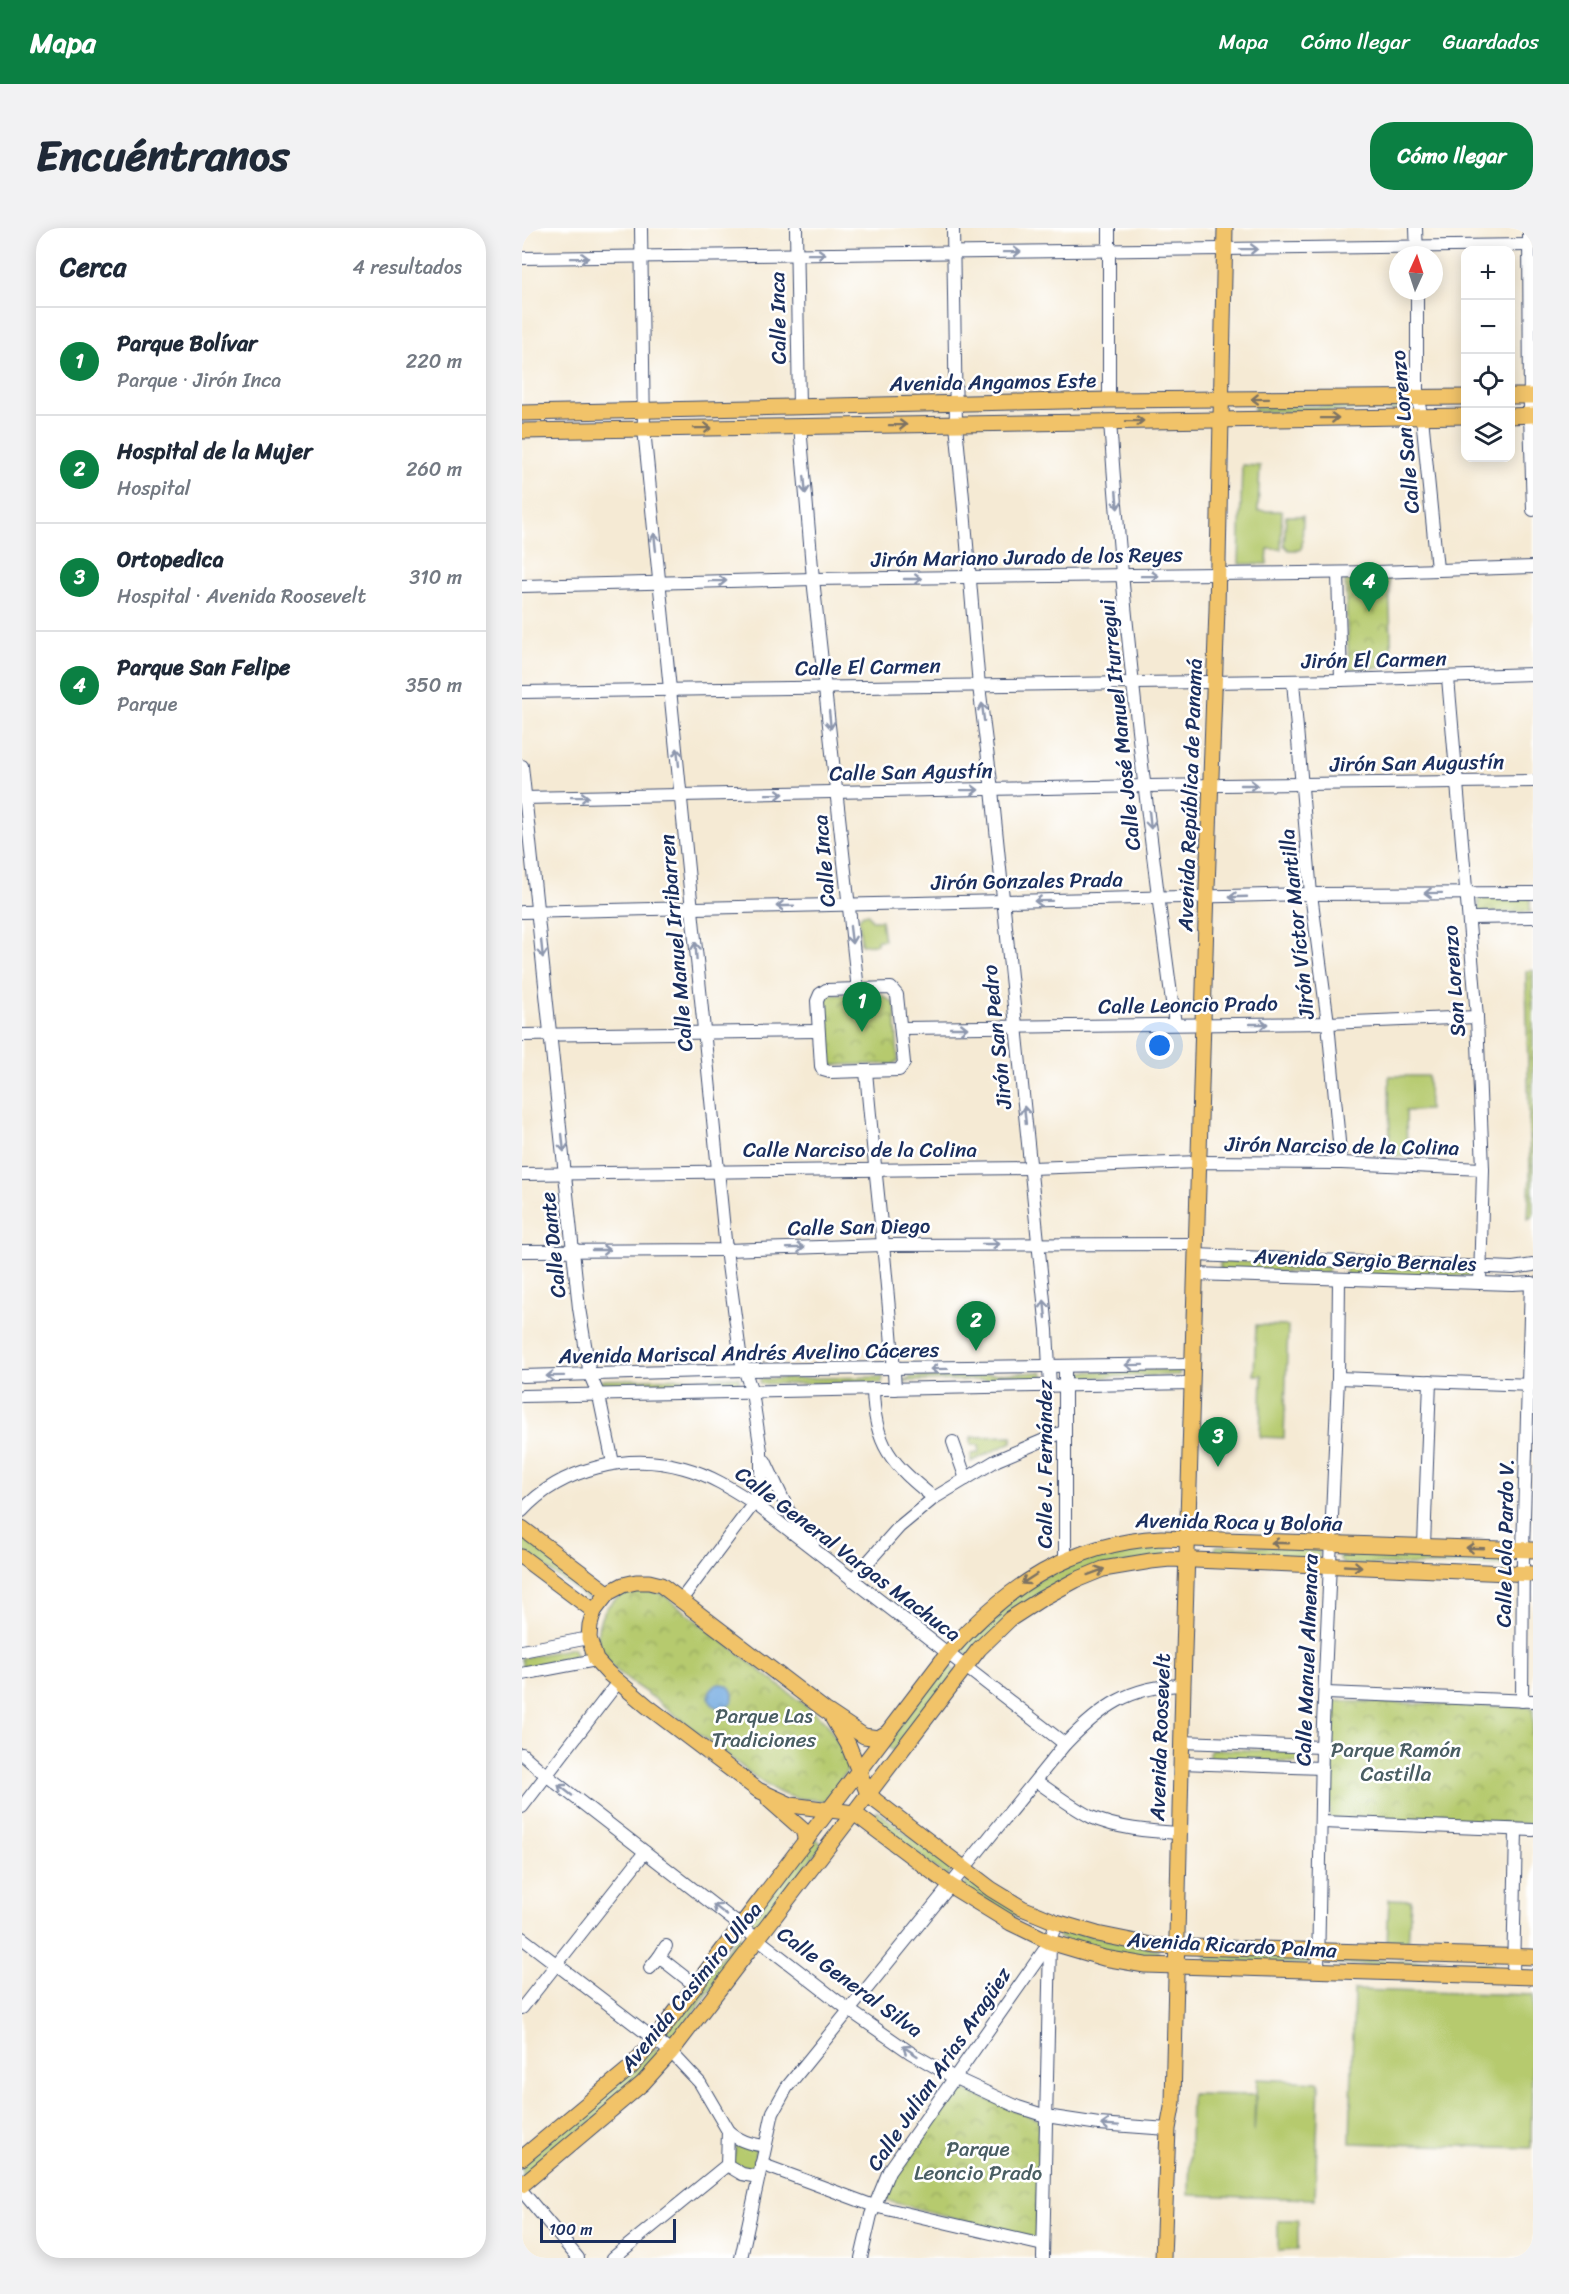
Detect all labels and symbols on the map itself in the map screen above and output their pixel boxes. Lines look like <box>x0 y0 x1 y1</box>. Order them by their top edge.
one-way arrow <box>1239 243 1259 254</box>
one-way arrow <box>1002 246 1022 258</box>
north arrow <box>1389 246 1443 300</box>
one-way arrow <box>807 248 827 260</box>
one-way arrow <box>570 252 590 263</box>
street label: Calle Inca <box>758 271 798 365</box>
street label: Calle San Lorenzo <box>1379 349 1431 515</box>
street label: Avenida Angamos Este <box>888 361 1097 403</box>
one-way arrow <box>1251 393 1271 405</box>
one-way arrow <box>1319 412 1339 424</box>
one-way arrow <box>1124 415 1144 427</box>
one-way arrow <box>887 419 907 431</box>
one-way arrow <box>692 422 712 434</box>
one-way arrow <box>800 474 811 494</box>
one-way arrow <box>1111 490 1122 510</box>
one-way arrow <box>649 532 660 552</box>
street label: Jirón Mariano Jurado de los Reyes <box>870 535 1183 579</box>
pin: 4 <box>1350 562 1388 612</box>
one-way arrow <box>1139 570 1159 581</box>
one-way arrow <box>902 573 922 585</box>
one-way arrow <box>707 575 727 587</box>
street label: Calle José Manuel Iturregui <box>1088 596 1152 852</box>
street label: Jirón El Carmen <box>1300 640 1447 680</box>
street label: Calle El Carmen <box>795 647 941 687</box>
street label: Avenida República de Panamá <box>1166 657 1214 933</box>
one-way arrow <box>977 703 988 723</box>
one-way arrow <box>825 710 836 730</box>
street label: Jirón San Augustín <box>1328 742 1505 784</box>
one-way arrow <box>672 747 683 767</box>
street label: Calle San Agustín <box>829 752 993 792</box>
one-way arrow <box>1239 779 1259 791</box>
one-way arrow <box>960 784 980 796</box>
one-way arrow <box>765 788 785 800</box>
one-way arrow <box>570 792 590 803</box>
one-way arrow <box>1144 809 1155 829</box>
street label: Calle Inca <box>801 813 847 909</box>
street label: Jirón Víctor Mantilla <box>1268 827 1326 1022</box>
street label: Calle Manuel Irribarren <box>648 833 704 1053</box>
street label: Jirón Gonzales Prada <box>930 860 1124 902</box>
one-way arrow <box>1423 887 1443 899</box>
one-way arrow <box>1228 891 1248 902</box>
one-way arrow <box>1033 895 1053 907</box>
one-way arrow <box>775 900 795 911</box>
street label: San Lorenzo <box>1431 924 1477 1038</box>
one-way arrow <box>846 925 857 945</box>
one-way arrow <box>537 939 548 959</box>
one-way arrow <box>691 941 702 961</box>
street label: Jirón San Pedro <box>971 963 1024 1112</box>
pin: 1 <box>842 982 882 1032</box>
street label: Calle Leoncio Prado <box>1098 984 1278 1026</box>
one-way arrow <box>1249 1018 1269 1030</box>
one-way arrow <box>949 1022 969 1034</box>
your location <box>1145 1031 1174 1060</box>
one-way arrow <box>1019 1106 1030 1126</box>
street label: Jirón Narciso de la Colina <box>1223 1125 1460 1167</box>
street label: Calle Narciso de la Colina <box>743 1131 977 1169</box>
one-way arrow <box>558 1132 569 1152</box>
street label: Calle Dante <box>529 1190 577 1300</box>
street label: Calle San Diego <box>787 1207 931 1247</box>
street label: Avenida Sergio Bernales <box>1252 1237 1477 1283</box>
one-way arrow <box>981 1238 1001 1250</box>
one-way arrow <box>786 1242 806 1254</box>
one-way arrow <box>591 1244 611 1256</box>
one-way arrow <box>1039 1300 1050 1320</box>
pin: 2 <box>956 1302 996 1351</box>
street label: Avenida Mariscal Andrés Avelino Cáceres <box>557 1331 940 1375</box>
one-way arrow <box>1124 1360 1144 1371</box>
one-way arrow <box>929 1363 949 1375</box>
one-way arrow <box>545 1370 565 1382</box>
street label: Calle J. Fernández <box>1026 1379 1064 1548</box>
pin: 3 <box>1198 1418 1238 1467</box>
street label: Calle General Vargas Machuca <box>726 1456 970 1652</box>
street label: Calle Lola Pardo V. <box>1485 1458 1525 1628</box>
street label: Avenida Roca y Boloña <box>1134 1501 1343 1543</box>
one-way arrow <box>1270 1537 1290 1548</box>
one-way arrow <box>1465 1542 1485 1554</box>
street label: Calle Manuel Almenara <box>1284 1553 1330 1767</box>
one-way arrow <box>1342 1561 1362 1572</box>
one-way arrow <box>1087 1566 1105 1577</box>
one-way arrow <box>1022 1573 1038 1585</box>
street label: Avenida Roosevelt <box>1138 1652 1182 1823</box>
park label: Parque Las Tradiciones <box>712 1697 817 1759</box>
park label: Parque Ramón Castilla <box>1331 1731 1461 1793</box>
one-way arrow <box>558 1784 574 1797</box>
street label: Avenida Casimiro Ulloa <box>609 1893 773 2082</box>
one-way arrow <box>712 1903 728 1916</box>
street label: Calle General Silva <box>769 1916 932 2049</box>
street label: Avenida Ricardo Palma <box>1125 1920 1338 1969</box>
street label: Calle Julian Arias Aragüez <box>856 1959 1022 2179</box>
one-way arrow <box>902 2045 918 2057</box>
one-way arrow <box>1100 2119 1120 2130</box>
park label: Parque Leoncio Prado <box>914 2130 1042 2192</box>
scale bar <box>540 2216 676 2244</box>

